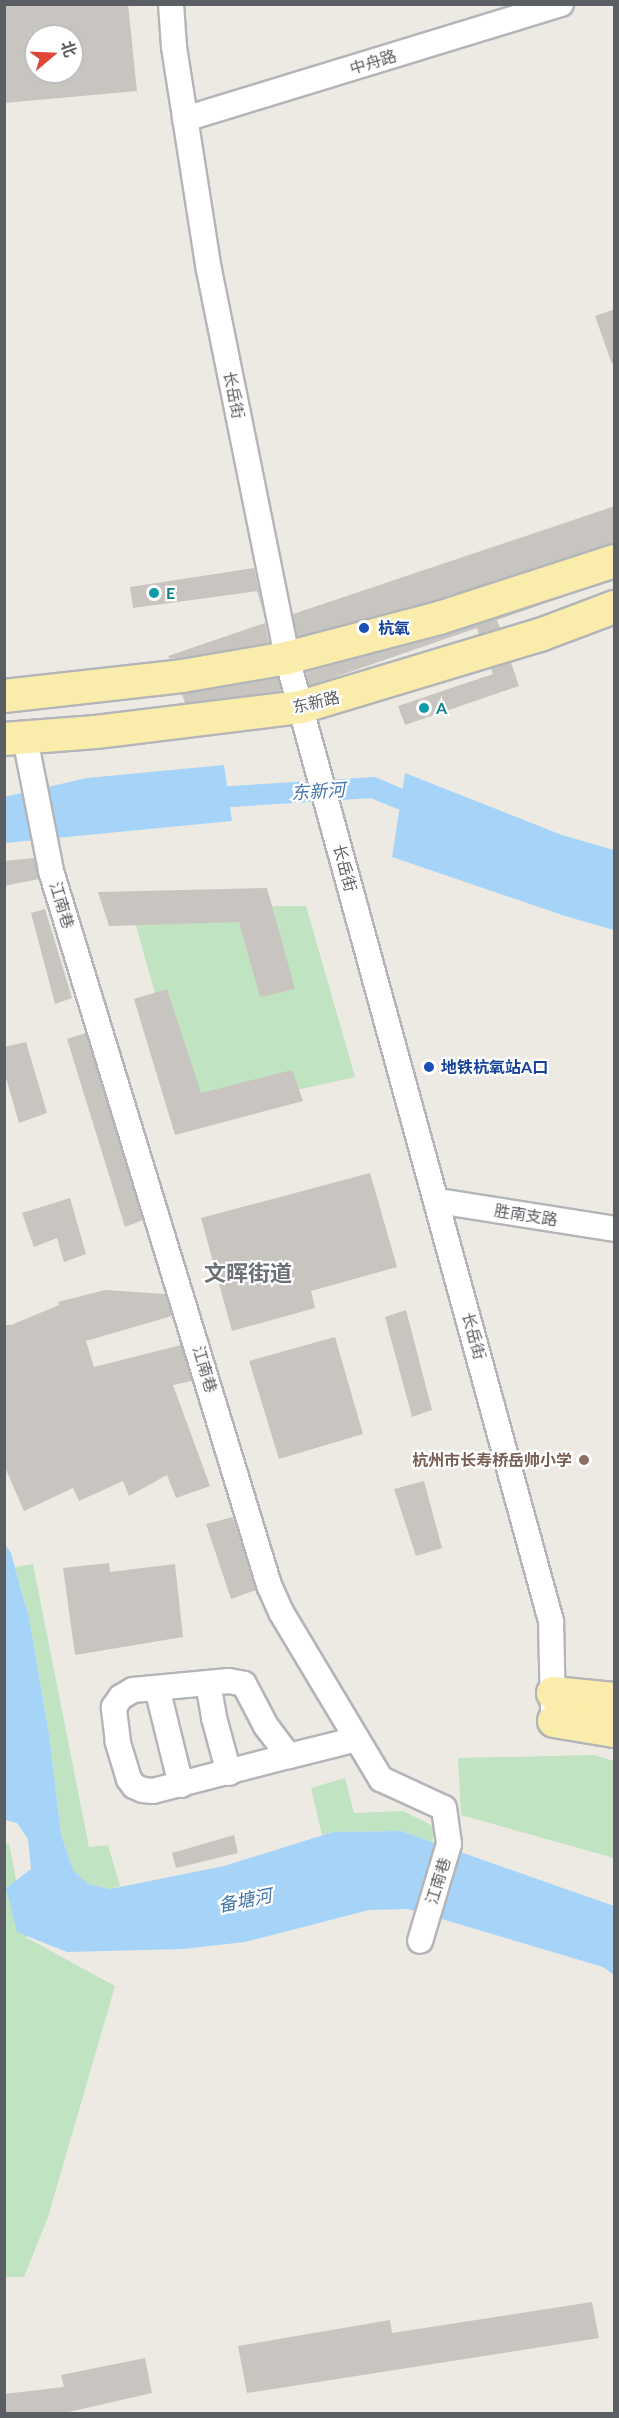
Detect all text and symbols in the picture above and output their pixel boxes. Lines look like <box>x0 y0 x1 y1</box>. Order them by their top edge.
north arrow <box>24 24 84 84</box>
text: 北 <box>58 38 81 59</box>
street label: 中舟路 <box>347 46 399 78</box>
street label: 长岳街 <box>220 370 248 420</box>
place label: E <box>166 583 175 603</box>
marker: E <box>147 586 161 600</box>
place label: 杭氧 <box>378 618 410 638</box>
marker: 杭氧 <box>355 619 373 637</box>
street label: 东新路 <box>290 687 342 717</box>
place label: A <box>436 698 447 718</box>
marker: A <box>417 701 431 715</box>
water label: 东新河 <box>290 778 346 804</box>
street label: 长岳街 <box>330 842 360 894</box>
street label: 江南巷 <box>46 879 78 931</box>
place label: 地铁杭氧站A口 <box>441 1057 548 1077</box>
marker: 地铁杭氧站A口 <box>422 1060 436 1074</box>
street label: 胜南支路 <box>493 1201 559 1229</box>
district label: 文晖街道 <box>204 1260 292 1286</box>
street label: 长岳街 <box>459 1310 489 1362</box>
street label: 江南巷 <box>189 1343 221 1395</box>
place label: 杭州市长寿桥岳帅小学 <box>412 1450 572 1470</box>
marker: 杭州市长寿桥岳帅小学 <box>577 1453 591 1467</box>
street label: 江南巷 <box>422 1855 454 1907</box>
water label: 备塘河 <box>216 1884 274 1916</box>

